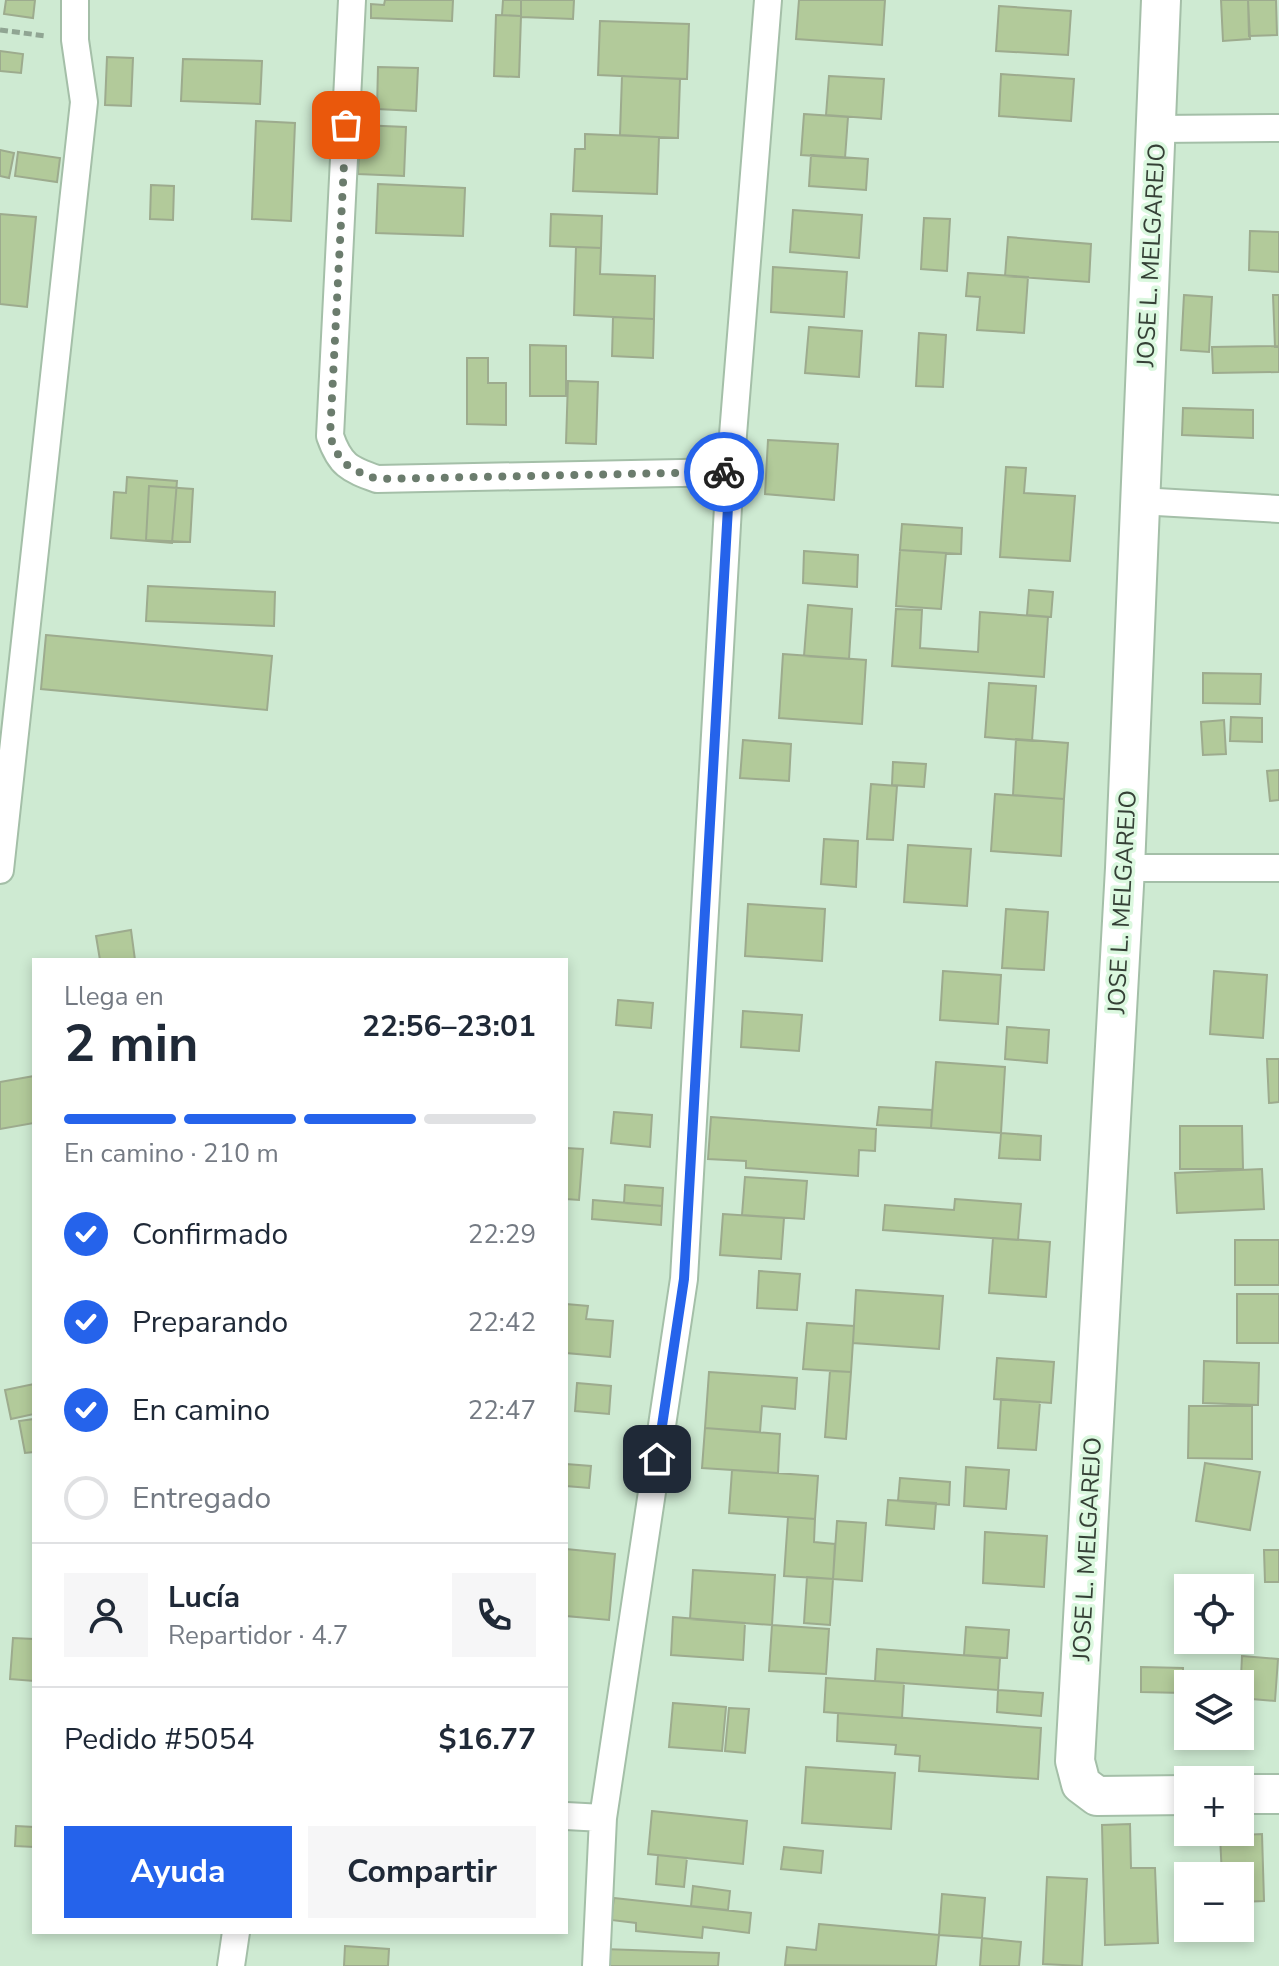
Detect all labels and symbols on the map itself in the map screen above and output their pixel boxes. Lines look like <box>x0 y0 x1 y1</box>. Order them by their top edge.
pin <box>312 91 380 159</box>
street label: JOSE L. MELGAREJO <box>1129 142 1173 369</box>
courier <box>684 432 764 512</box>
street label: JOSE L. MELGAREJO <box>1100 789 1144 1016</box>
pin <box>623 1425 691 1493</box>
street label: JOSE L. MELGAREJO <box>1065 1436 1109 1663</box>

